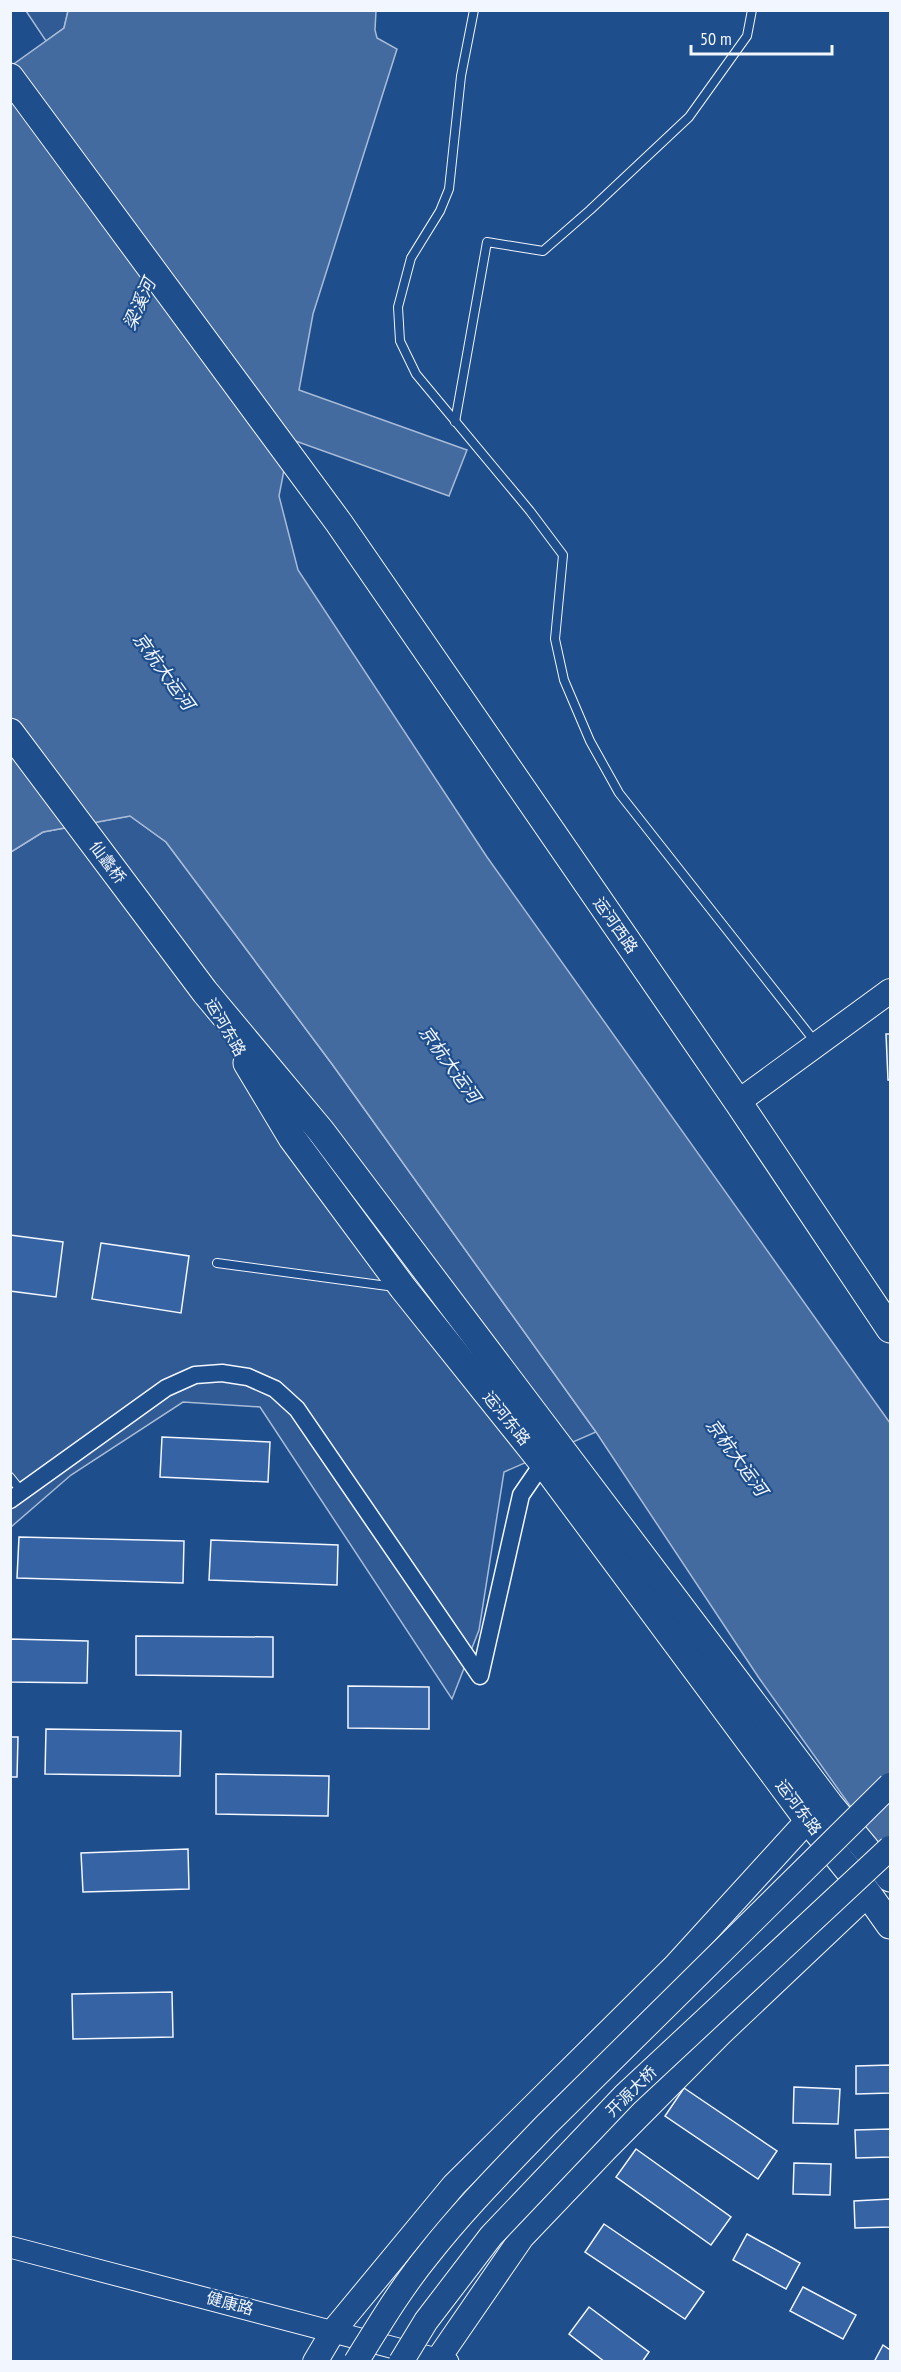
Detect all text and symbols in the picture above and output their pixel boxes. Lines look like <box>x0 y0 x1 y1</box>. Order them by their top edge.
scale bar <box>691 18 832 56</box>
text: 50 m <box>700 27 732 50</box>
water label: 梁溪河 <box>118 272 162 333</box>
water label: 京杭大运河 <box>128 628 202 717</box>
street label: 仙蠡桥 <box>86 837 130 887</box>
street label: 运河西路 <box>589 893 643 957</box>
street label: 运河东路 <box>201 994 251 1060</box>
water label: 京杭大运河 <box>414 1021 488 1110</box>
street label: 运河东路 <box>479 1387 535 1449</box>
water label: 京杭大运河 <box>701 1414 775 1503</box>
street label: 运河东路 <box>772 1775 826 1839</box>
street label: 开源大桥 <box>601 2061 661 2121</box>
street label: 健康路 <box>204 2287 256 2319</box>

